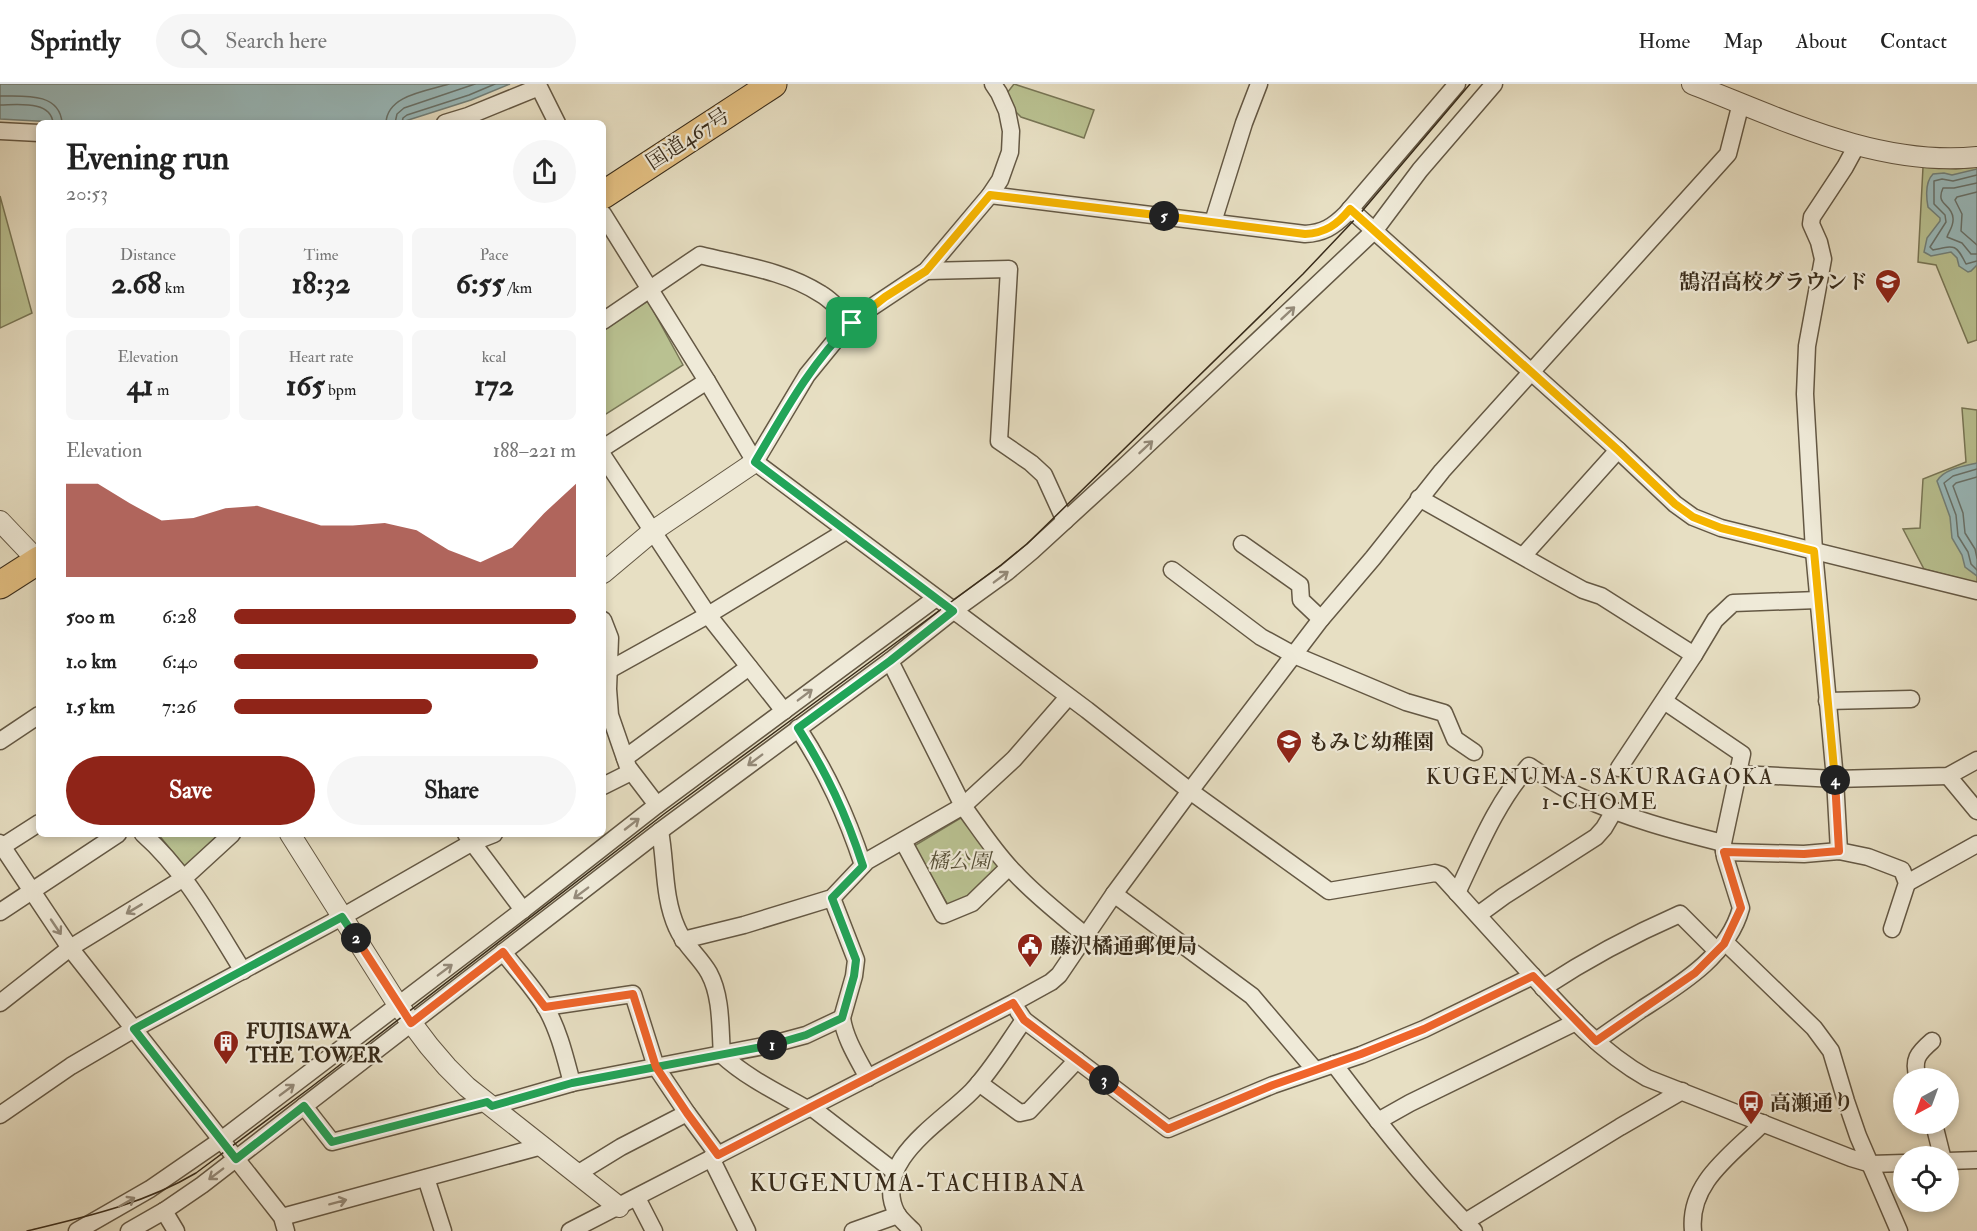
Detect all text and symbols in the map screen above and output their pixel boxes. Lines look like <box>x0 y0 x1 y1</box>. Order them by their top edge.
search box <box>156 14 576 68</box>
text: Sprintly <box>30 24 120 59</box>
icon: search <box>177 25 210 58</box>
text: Search here <box>225 27 327 55</box>
text: Home <box>1638 28 1690 55</box>
text: Map <box>1723 28 1763 55</box>
text: About <box>1796 28 1847 55</box>
text: Contact <box>1880 28 1947 55</box>
street label: 国道467号 <box>641 102 735 176</box>
text: Evening run <box>66 138 229 179</box>
button: share <box>513 140 576 203</box>
text: 20:53 <box>66 181 108 206</box>
pin: 5 <box>1149 201 1179 231</box>
text: 5 <box>1160 206 1168 226</box>
text: Distance <box>120 245 176 265</box>
text: Time <box>304 245 338 265</box>
text: Pace <box>480 245 508 265</box>
text: 2.68 <box>111 265 161 302</box>
text: 18:32 <box>292 265 350 302</box>
text: 6:55 <box>456 265 505 302</box>
school or university icon: 鵠沼高校グラウンド <box>1873 267 1903 305</box>
place label: 鵠沼高校グラウンド <box>1679 269 1868 296</box>
text: km <box>161 278 185 298</box>
text: /km <box>505 278 532 298</box>
pin <box>826 297 877 348</box>
icon: arrive <box>835 306 868 339</box>
one-way arrow <box>1280 306 1295 320</box>
text: Elevation <box>118 347 178 367</box>
text: Heart rate <box>288 347 354 367</box>
text: kcal <box>482 347 506 367</box>
text: 41 <box>127 367 154 404</box>
text: 165 <box>286 367 325 404</box>
text: 172 <box>474 367 514 404</box>
text: m <box>154 380 169 400</box>
text: bpm <box>325 380 356 400</box>
text: Elevation <box>66 438 142 463</box>
text: 188–221 m <box>493 438 576 463</box>
one-way arrow <box>1138 440 1153 454</box>
one-way arrow <box>992 570 1008 583</box>
text: 500 m <box>66 604 115 629</box>
text: 6:28 <box>162 604 197 629</box>
text: 1.0 km <box>66 649 117 674</box>
text: 6:40 <box>162 649 198 674</box>
one-way arrow <box>797 689 813 701</box>
text: 1.5 km <box>66 694 115 719</box>
text: 7:26 <box>162 694 196 719</box>
school or university icon: もみじ幼稚園 <box>1274 727 1304 765</box>
place label: もみじ幼稚園 <box>1308 729 1434 756</box>
one-way arrow <box>748 753 764 766</box>
button: Save <box>66 756 315 825</box>
button: Share <box>327 756 576 825</box>
district label: KUGENUMA-SAKURAGAOKA 1-CHOME <box>1426 763 1774 816</box>
pin: 4 <box>1820 765 1850 795</box>
text: 4 <box>1831 770 1839 790</box>
one-way arrow <box>624 818 640 831</box>
park label: 橘公園 <box>928 848 993 875</box>
one-way arrow <box>573 886 589 899</box>
one-way arrow <box>126 903 143 915</box>
one-way arrow <box>49 918 62 935</box>
pin: 2 <box>341 923 371 953</box>
text: 2 <box>352 928 360 948</box>
public building icon: 藤沢橘通郵便局 <box>1015 931 1045 969</box>
place label: 藤沢橘通郵便局 <box>1050 933 1197 960</box>
one-way arrow <box>437 963 453 976</box>
place label: FUJISAWA THE TOWER <box>245 1018 383 1069</box>
building icon: FUJISAWA THE TOWER <box>211 1028 241 1066</box>
pin: 1 <box>757 1030 787 1060</box>
text: 1 <box>769 1035 775 1055</box>
pin: 3 <box>1089 1065 1119 1095</box>
north arrow <box>1893 1068 1959 1134</box>
map controls <box>1893 1068 1959 1212</box>
text: 3 <box>1101 1070 1107 1090</box>
one-way arrow <box>278 1084 294 1096</box>
bus stop icon: 高瀬通り <box>1736 1088 1766 1126</box>
place label: 高瀬通り <box>1770 1090 1854 1117</box>
button: locate <box>1893 1146 1959 1212</box>
one-way arrow <box>208 1168 224 1181</box>
district label: KUGENUMA-TACHIBANA <box>749 1168 1087 1199</box>
one-way arrow <box>118 1196 135 1208</box>
one-way arrow <box>328 1196 347 1207</box>

